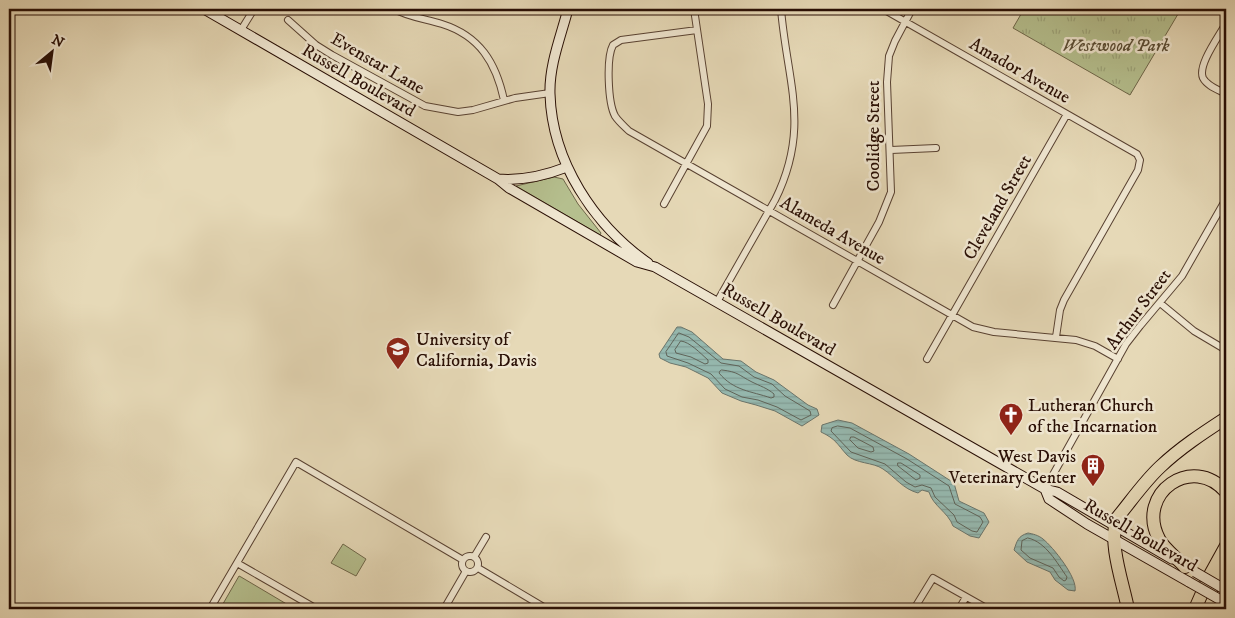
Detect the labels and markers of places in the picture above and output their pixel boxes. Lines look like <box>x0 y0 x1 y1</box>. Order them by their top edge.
place label: University of California, Davis <box>416 329 537 372</box>
school or university icon: University of California, Davis <box>385 336 411 370</box>
place label: Lutheran Church of the Incarnation <box>1028 395 1158 438</box>
church icon: Lutheran Church of the Incarnation <box>998 402 1024 436</box>
place label: West Davis Veterinary Center <box>948 446 1076 489</box>
building icon: West Davis Veterinary Center <box>1080 453 1106 487</box>

